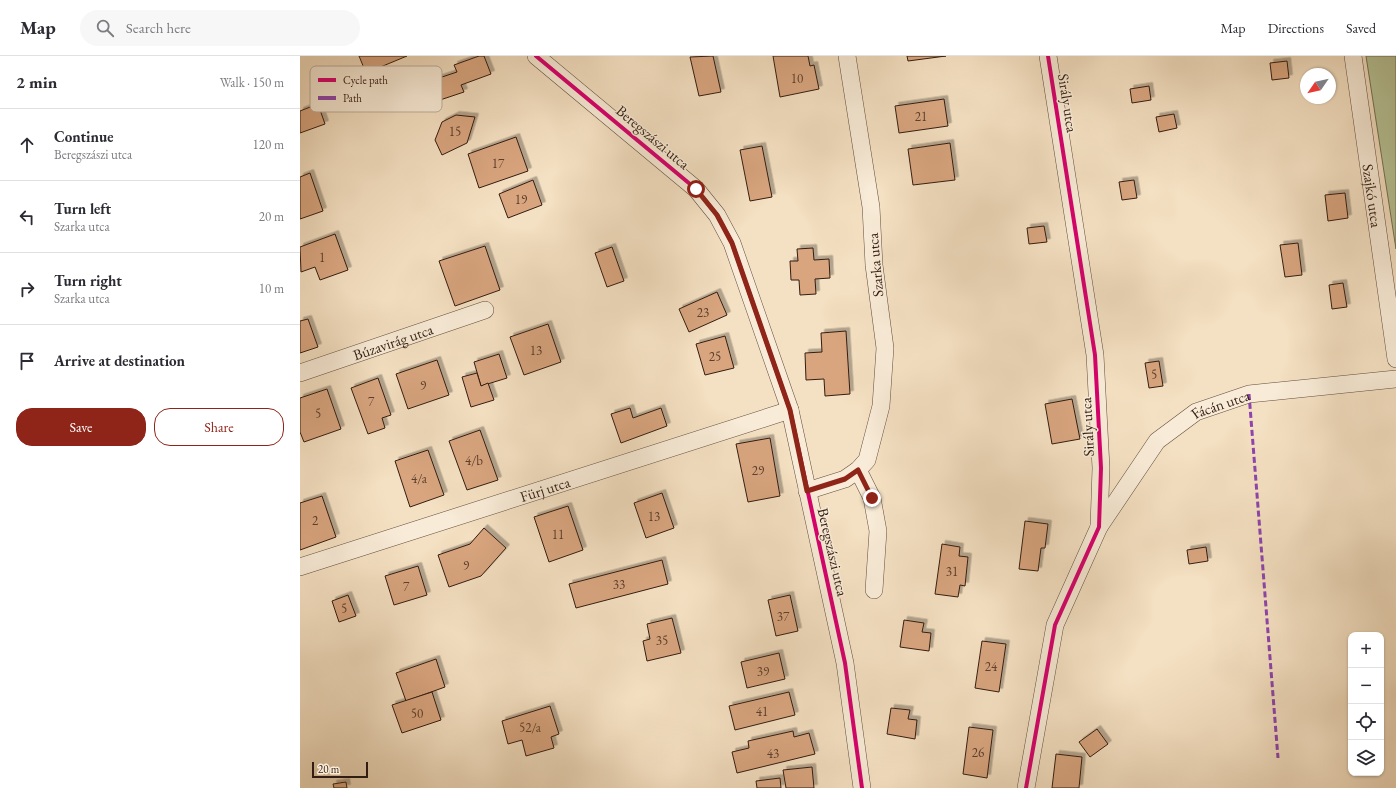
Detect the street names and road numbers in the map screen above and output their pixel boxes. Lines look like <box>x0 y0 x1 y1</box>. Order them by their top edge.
street label: Sirály utca <box>1054 72 1082 134</box>
street label: Beregszászi utca <box>612 101 694 173</box>
street label: Szajkó utca <box>1359 163 1387 229</box>
street label: Szarka utca <box>863 232 887 298</box>
street label: Búzavirág utca <box>350 319 435 364</box>
street label: Fácán utca <box>1187 385 1252 422</box>
street label: Sirály utca <box>1076 397 1098 457</box>
street label: Fürj utca <box>517 472 572 505</box>
street label: Beregszászi utca <box>814 506 852 598</box>

